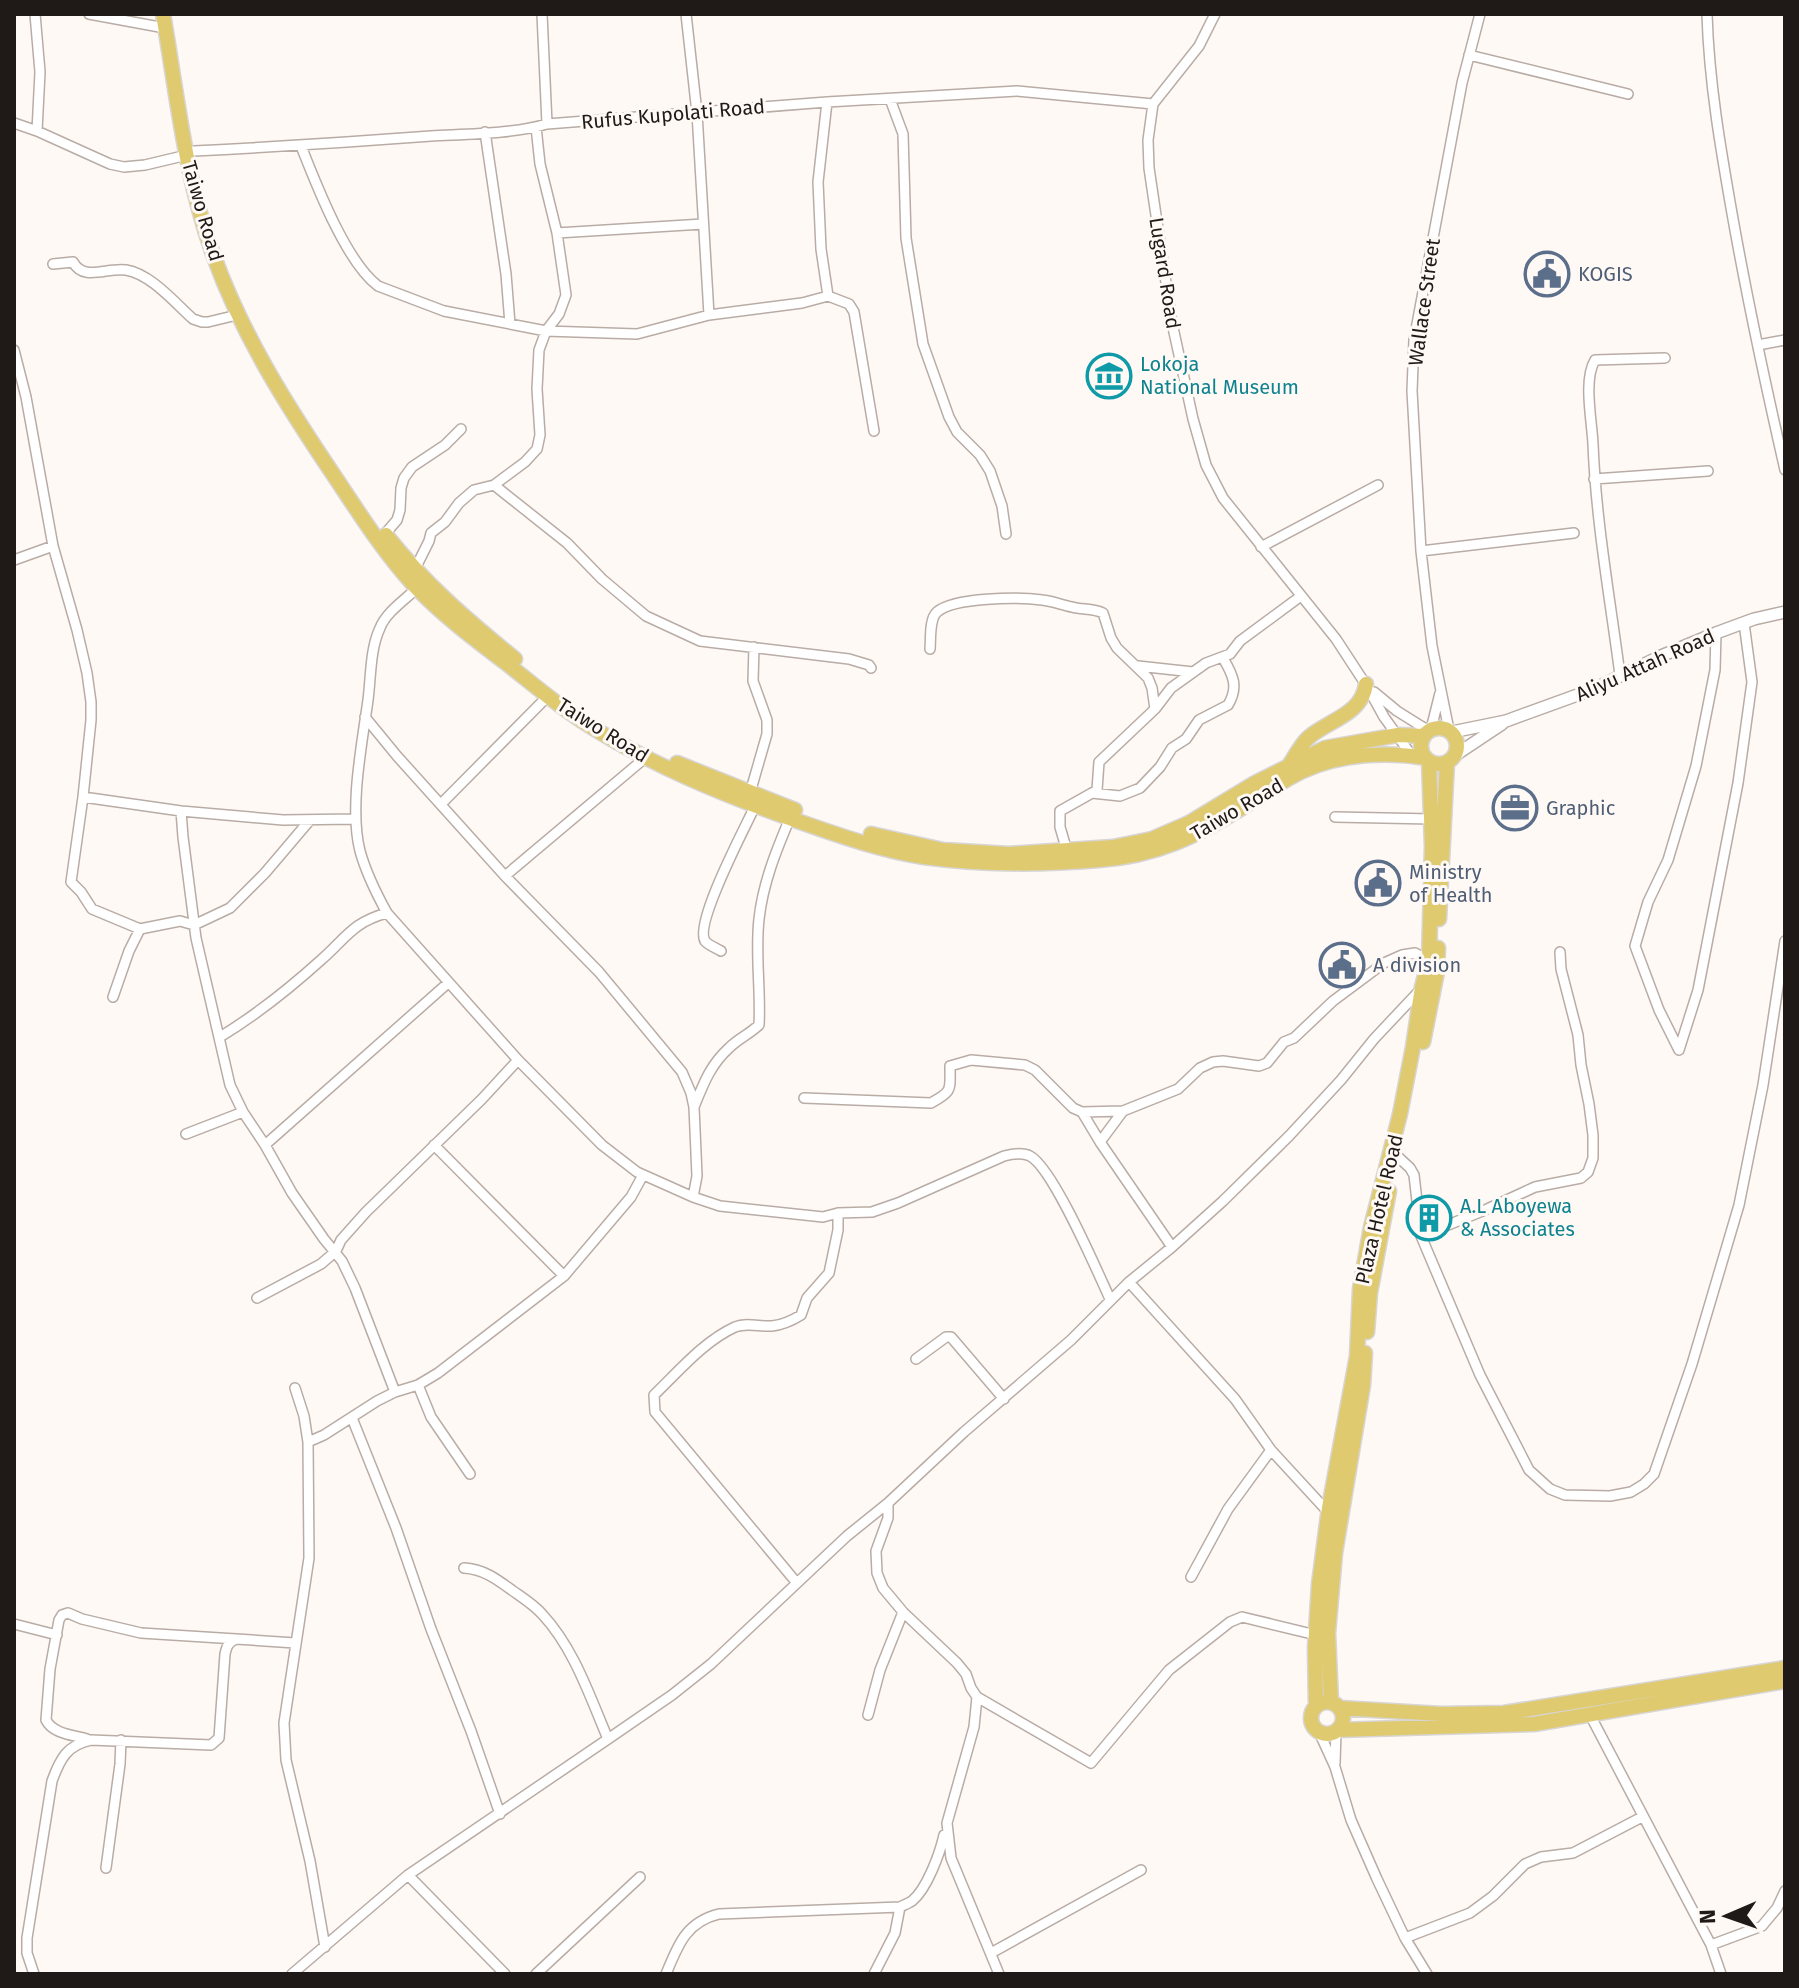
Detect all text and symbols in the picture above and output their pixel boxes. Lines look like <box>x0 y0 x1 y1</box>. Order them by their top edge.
street label: Rufus Kupolati Road <box>580 94 766 134</box>
street label: Taiwo Road <box>177 158 229 264</box>
street label: Lugard Road <box>1144 215 1186 331</box>
street label: Wallace Street <box>1403 236 1445 367</box>
public building icon: KOGIS <box>1523 250 1571 298</box>
place label: KOGIS <box>1578 262 1633 286</box>
museum icon: Lokoja National Museum <box>1085 352 1133 400</box>
place label: Lokoja National Museum <box>1140 352 1299 399</box>
street label: Aliyu Attah Road <box>1572 624 1718 706</box>
street label: Taiwo Road <box>553 692 653 768</box>
street label: Taiwo Road <box>1186 773 1288 845</box>
office icon: Graphic <box>1491 784 1539 832</box>
place label: Graphic <box>1546 796 1615 820</box>
public building icon: Ministry of Health <box>1354 859 1402 907</box>
place label: Ministry of Health <box>1409 860 1492 907</box>
public building icon: A division <box>1318 941 1366 989</box>
place label: A division <box>1373 953 1461 977</box>
street label: Plaza Hotel Road <box>1350 1132 1408 1286</box>
building icon: A.L Aboyewa & Associates <box>1405 1194 1453 1242</box>
place label: A.L Aboyewa & Associates <box>1460 1194 1575 1241</box>
north arrow <box>1687 1876 1767 1956</box>
text: N <box>1694 1909 1721 1924</box>

